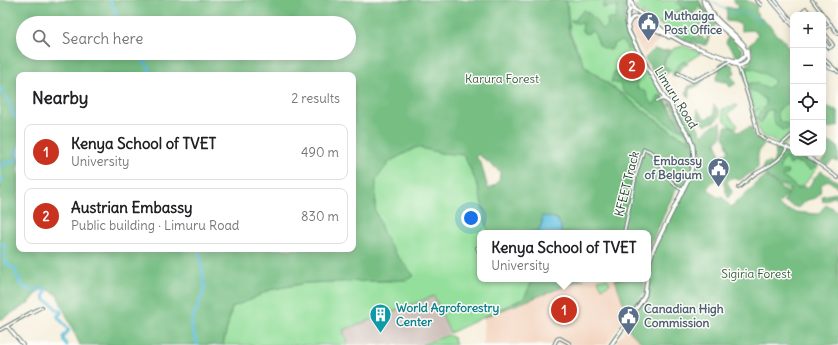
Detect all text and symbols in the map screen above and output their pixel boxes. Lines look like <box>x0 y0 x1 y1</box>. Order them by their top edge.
place label: Muthaiga Post Office <box>664 8 723 37</box>
public building icon: Muthaiga Post Office <box>636 10 662 43</box>
map controls <box>790 12 826 156</box>
button: + <box>790 12 826 48</box>
search box <box>16 16 356 60</box>
icon: search <box>30 27 52 49</box>
text: Search here <box>62 29 143 48</box>
button: − <box>790 48 826 84</box>
pin: 2 <box>619 51 645 81</box>
street label: Limuru Road <box>652 64 701 131</box>
park label: Karura Forest <box>465 71 539 86</box>
button: locate <box>790 84 826 120</box>
text: Nearby <box>32 87 88 109</box>
text: 2 results <box>291 90 340 107</box>
button: layers <box>790 120 826 156</box>
text: Kenya School of TVET <box>71 134 216 153</box>
text: 1 <box>43 144 49 161</box>
text: 490 m <box>301 144 339 161</box>
street label: KFEET Track <box>611 150 642 218</box>
text: University <box>71 153 129 170</box>
place label: Embassy of Belgium <box>645 153 702 183</box>
public building icon: Embassy of Belgium <box>705 155 731 188</box>
text: Austrian Embassy <box>71 198 192 217</box>
text: 2 <box>42 208 50 225</box>
text: 830 m <box>301 208 339 225</box>
your location <box>461 208 481 228</box>
text: Public building · Limuru Road <box>71 217 240 234</box>
popup <box>477 230 651 282</box>
text: Kenya School of TVET <box>491 238 637 257</box>
text: University <box>491 257 550 274</box>
park label: Sigiria Forest <box>721 266 791 281</box>
pin: 1 <box>551 295 577 325</box>
place label: World Agroforestry Center <box>396 300 500 329</box>
place label: Canadian High Commission <box>644 301 724 330</box>
building icon: World Agroforestry Center <box>368 302 394 335</box>
public building icon: Canadian High Commission <box>615 303 641 336</box>

